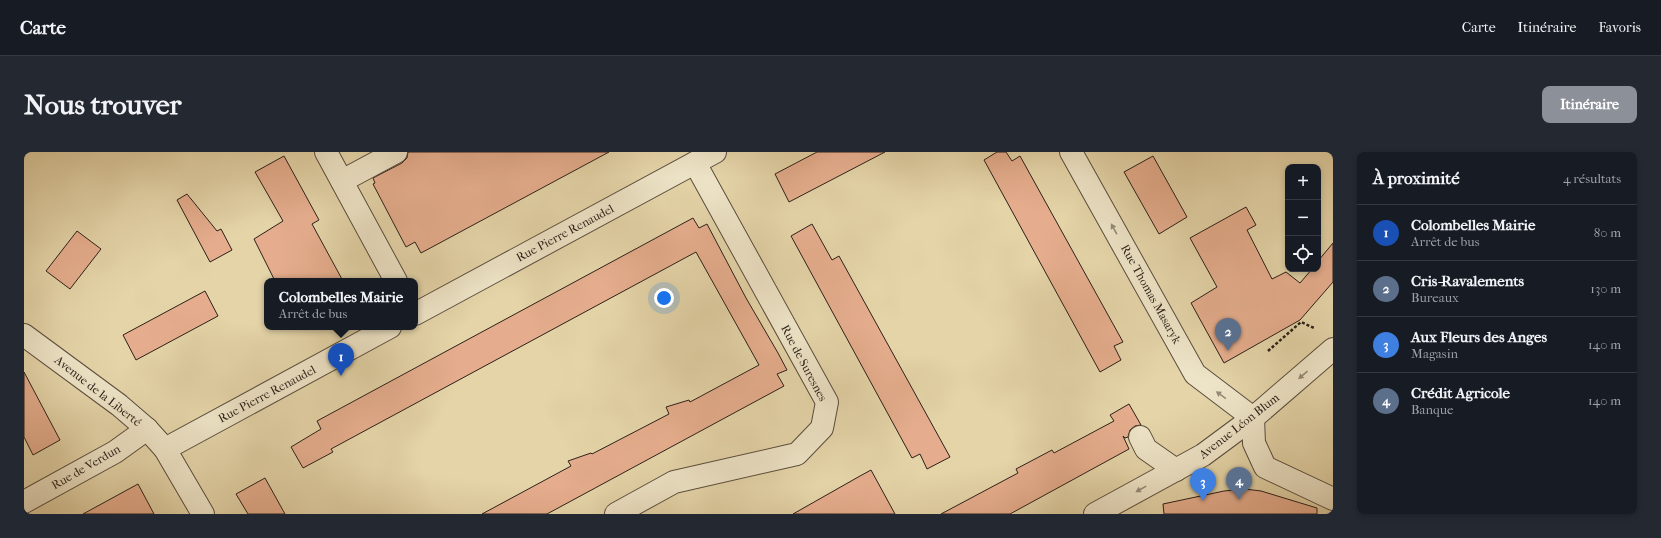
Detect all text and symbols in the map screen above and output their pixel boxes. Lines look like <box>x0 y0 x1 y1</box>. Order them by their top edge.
text: Carte <box>20 17 66 39</box>
text: Carte <box>1462 19 1496 36</box>
text: Itinéraire <box>1518 19 1576 36</box>
text: Favoris <box>1598 19 1641 36</box>
button: Itinéraire <box>1542 86 1637 123</box>
text: Nous trouver <box>24 88 181 121</box>
map controls <box>1285 164 1321 272</box>
button: + <box>1285 164 1321 200</box>
text: À proximité <box>1373 168 1460 188</box>
text: 4 résultats <box>1563 171 1621 186</box>
button: − <box>1285 200 1321 236</box>
street label: Rue Pierre Renaudel <box>514 201 617 265</box>
text: Colombelles Mairie <box>1411 216 1535 234</box>
one-way arrow <box>1110 223 1117 235</box>
text: 1 <box>1384 225 1388 240</box>
text: 80 m <box>1594 225 1621 240</box>
text: Arrêt de bus <box>1411 234 1479 249</box>
button: locate <box>1285 236 1321 272</box>
street label: Rue Thomas Masaryk <box>1118 242 1185 347</box>
text: Cris-Ravalements <box>1411 272 1524 290</box>
popup <box>264 278 418 330</box>
text: 2 <box>1383 281 1389 296</box>
text: 130 m <box>1590 281 1621 296</box>
text: Colombelles Mairie <box>279 288 403 306</box>
your location <box>654 288 674 308</box>
text: Bureaux <box>1411 290 1459 305</box>
text: Arrêt de bus <box>279 306 347 321</box>
pin: 2 <box>1215 318 1241 351</box>
street label: Rue de Suresnes <box>778 322 830 404</box>
text: Aux Fleurs des Anges <box>1411 328 1547 346</box>
text: 3 <box>1383 337 1389 352</box>
text: 140 m <box>1588 337 1621 352</box>
pin: 1 <box>328 343 354 376</box>
text: Magasin <box>1411 346 1458 361</box>
street label: Avenue de la Liberté <box>51 352 144 429</box>
street label: Rue Pierre Renaudel <box>216 362 319 426</box>
one-way arrow <box>1298 370 1309 379</box>
text: Crédit Agricole <box>1411 384 1510 402</box>
street label: Avenue Léon Blum <box>1195 390 1282 462</box>
one-way arrow <box>1216 391 1227 399</box>
text: 4 <box>1382 393 1390 408</box>
text: 140 m <box>1588 393 1621 408</box>
text: Banque <box>1411 402 1453 417</box>
street label: Rue de Verdun <box>49 442 123 492</box>
pin: 4 <box>1226 467 1252 500</box>
pin: 3 <box>1190 468 1216 501</box>
one-way arrow <box>1135 486 1147 492</box>

